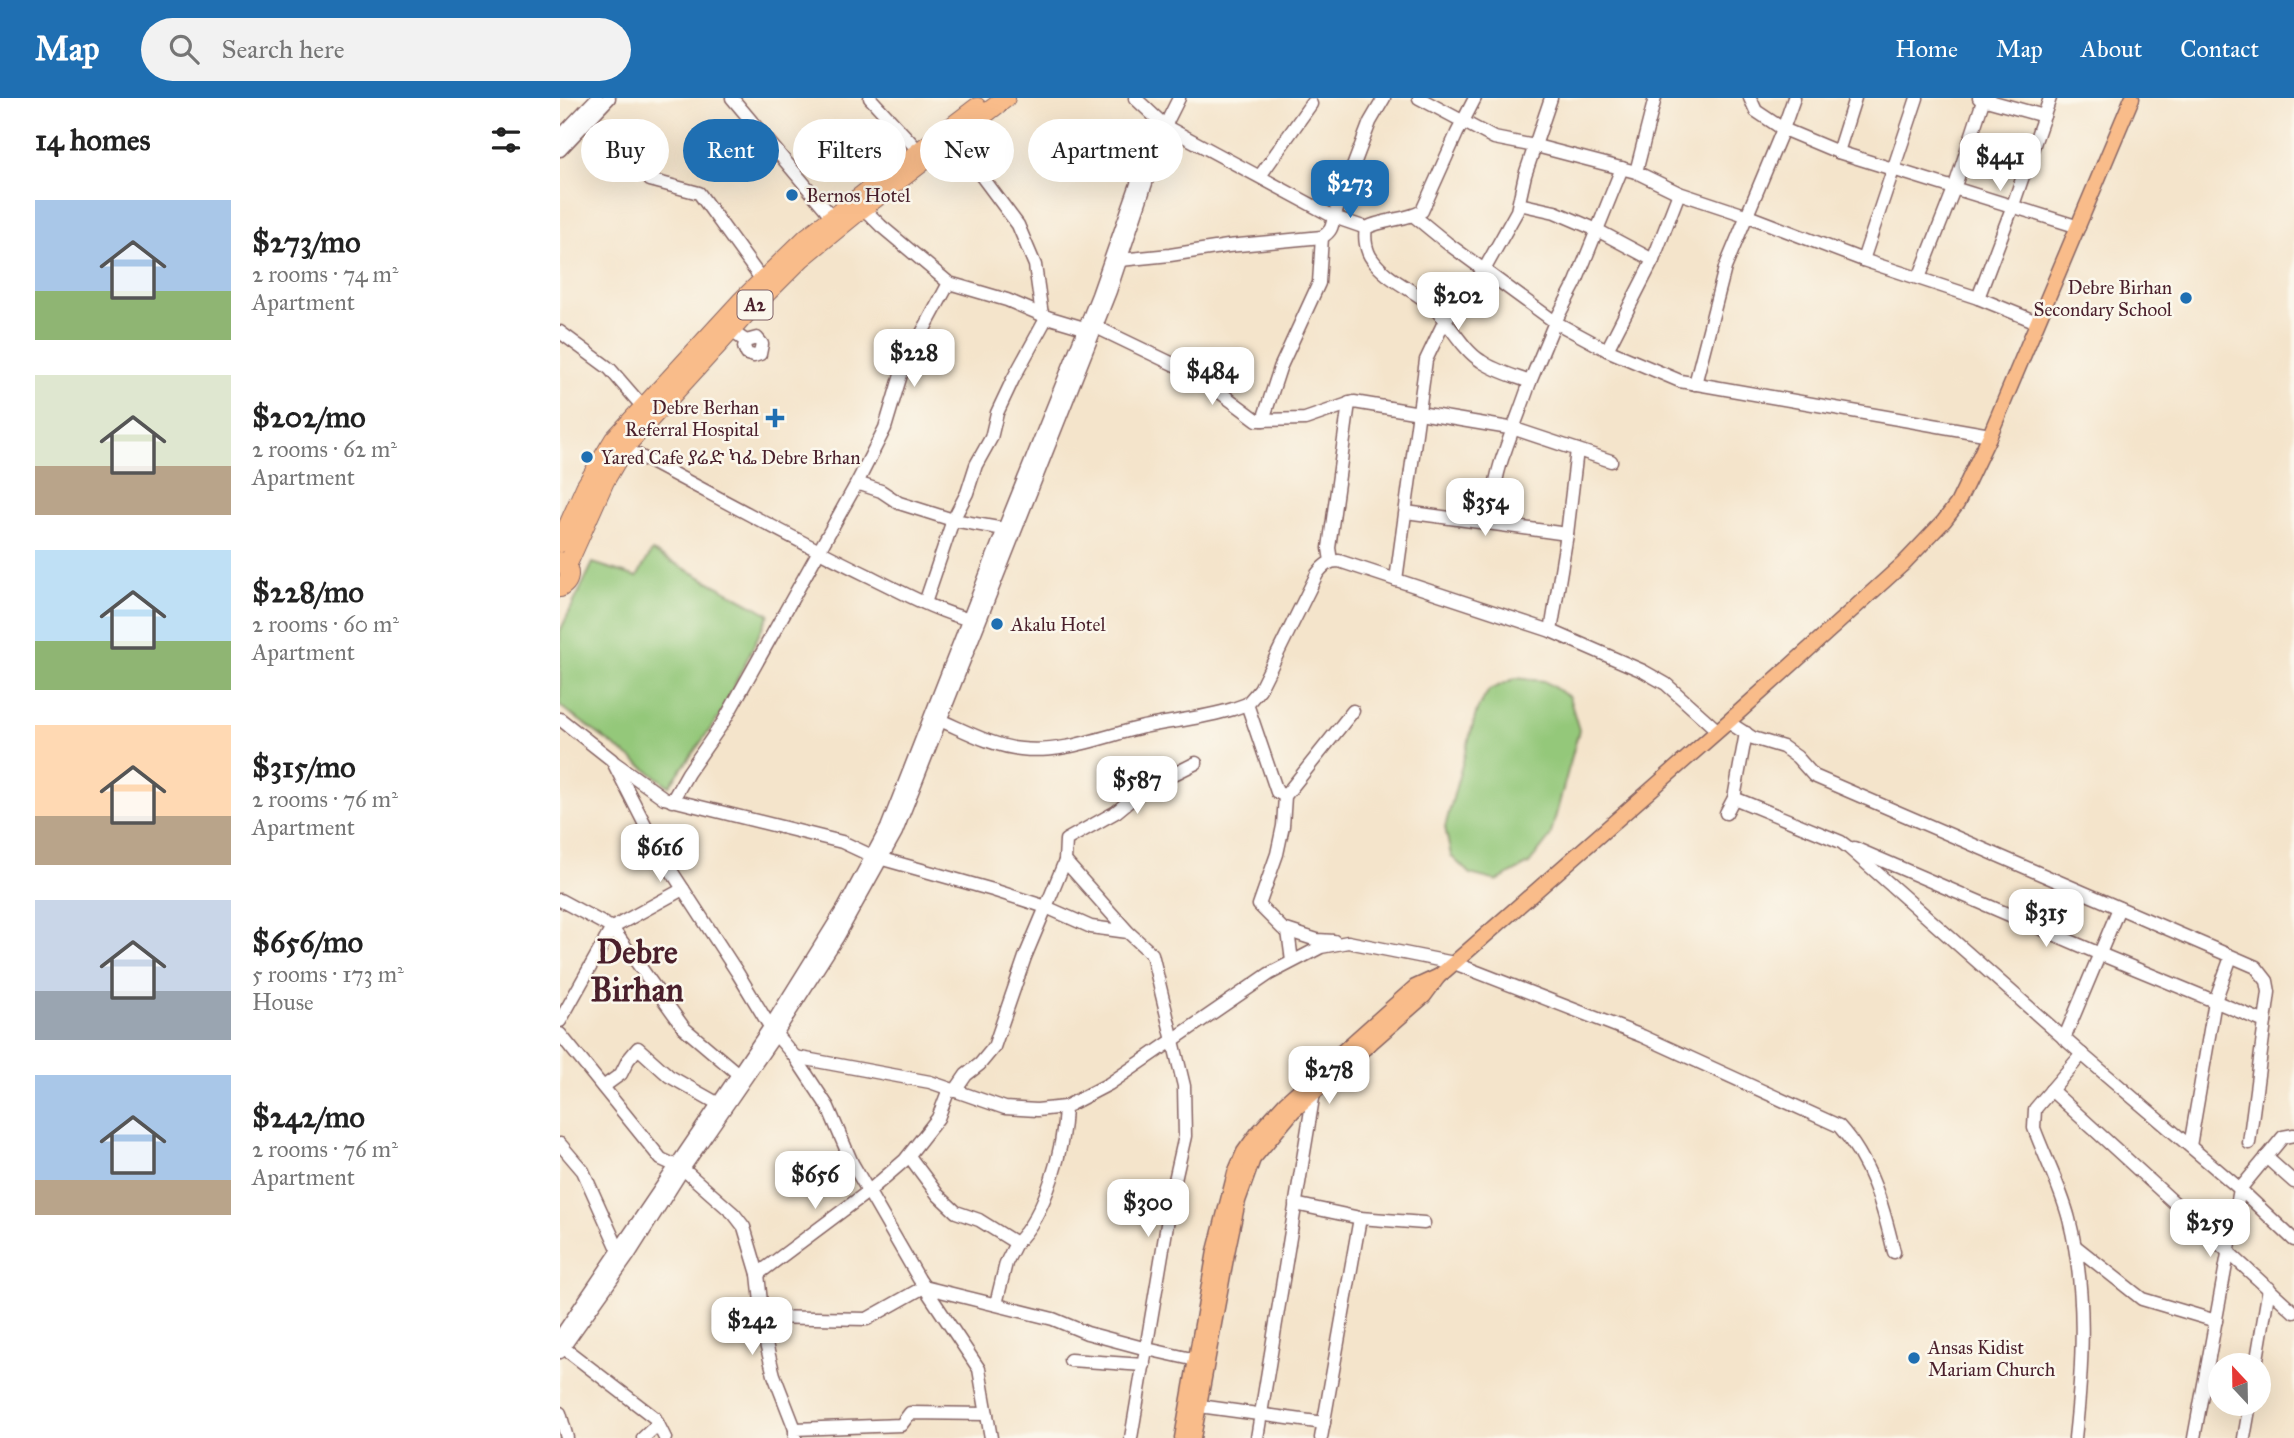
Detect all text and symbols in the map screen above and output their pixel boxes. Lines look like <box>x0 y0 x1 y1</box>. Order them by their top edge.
search box <box>141 18 631 81</box>
text: Map <box>35 29 99 69</box>
icon: search <box>165 30 203 68</box>
text: Search here <box>221 33 345 65</box>
text: Home <box>1895 34 1958 64</box>
text: Map <box>1996 34 2043 64</box>
text: About <box>2081 34 2142 64</box>
text: Contact <box>2180 34 2259 64</box>
chip: Buy <box>581 119 669 182</box>
chip: Rent <box>683 119 779 182</box>
chip: Filters <box>793 119 906 182</box>
chip: New <box>920 119 1014 182</box>
chip: Apartment <box>1028 119 1183 182</box>
icon: filters <box>487 121 525 159</box>
text: 14 homes <box>35 122 150 158</box>
pin: $441 <box>1959 134 2041 193</box>
text: $441 <box>1976 142 2024 170</box>
pin: $273 <box>1309 160 1391 220</box>
text: $273 <box>1327 169 1373 197</box>
place label: Bernos Hotel <box>806 184 911 207</box>
marker: Bernos Hotel <box>784 187 800 203</box>
text: $273/mo <box>252 224 361 260</box>
icon: home <box>91 228 175 312</box>
text: 2 rooms · 74 m² <box>252 260 398 288</box>
pin: $202 <box>1417 272 1499 332</box>
place label: Debre Birhan Secondary School <box>2034 276 2173 321</box>
text: $202 <box>1433 281 1483 309</box>
text: Apartment <box>252 288 355 316</box>
road number: A2 <box>738 290 772 320</box>
marker: Debre Birhan Secondary School <box>2178 290 2194 306</box>
pin: $228 <box>873 330 955 389</box>
text: $228 <box>890 338 938 366</box>
pin: $484 <box>1171 348 1253 407</box>
text: $484 <box>1186 356 1238 384</box>
place label: Debre Berhan Referral Hospital <box>625 396 760 441</box>
text: $202/mo <box>252 399 366 435</box>
icon: home <box>91 403 175 487</box>
marker: Debre Berhan Referral Hospital <box>765 408 785 428</box>
text: 2 rooms · 62 m² <box>252 435 397 463</box>
place label: Yared Cafe ያሬድ ካፌ Debre Brhan <box>601 446 860 469</box>
marker: Yared Cafe ያሬድ ካፌ Debre Brhan <box>579 449 595 465</box>
text: Apartment <box>252 463 355 491</box>
pin: $354 <box>1444 478 1526 538</box>
text: $354 <box>1462 487 1508 515</box>
text: $228/mo <box>252 574 364 610</box>
icon: home <box>91 578 175 662</box>
text: 2 rooms · 60 m² <box>252 610 399 638</box>
place label: Akalu Hotel <box>1010 613 1106 636</box>
marker: Akalu Hotel <box>989 616 1005 632</box>
text: Apartment <box>252 638 355 666</box>
text: $315/mo <box>252 749 356 785</box>
icon: home <box>91 753 175 837</box>
pin: $587 <box>1096 756 1178 816</box>
text: $587 <box>1113 765 1162 793</box>
text: 2 rooms · 76 m² <box>252 785 398 813</box>
text: Apartment <box>252 813 355 841</box>
pin: $616 <box>619 824 701 884</box>
text: $616 <box>637 833 683 861</box>
pin: $315 <box>2005 890 2087 949</box>
text: $315 <box>2025 898 2067 926</box>
text: $656/mo <box>252 924 363 960</box>
icon: home <box>91 928 175 1012</box>
district label: Debre Birhan <box>591 932 684 1010</box>
text: 5 rooms · 173 m² <box>252 960 404 988</box>
text: House <box>252 988 314 1016</box>
pin: $278 <box>1288 1046 1370 1106</box>
text: $278 <box>1304 1055 1354 1083</box>
text: $242/mo <box>252 1099 365 1135</box>
icon: home <box>91 1103 175 1187</box>
text: 2 rooms · 76 m² <box>252 1135 398 1163</box>
pin: $656 <box>774 1152 856 1211</box>
text: $656 <box>791 1160 839 1188</box>
text: Apartment <box>252 1163 355 1191</box>
pin: $300 <box>1107 1180 1189 1239</box>
text: $300 <box>1123 1188 1173 1216</box>
pin: $259 <box>2169 1200 2251 1259</box>
text: $259 <box>2186 1208 2234 1236</box>
pin: $242 <box>711 1298 793 1357</box>
text: $242 <box>727 1306 777 1334</box>
place label: Ansas Kidist Mariam Church <box>1927 1336 2056 1381</box>
marker: Ansas Kidist Mariam Church <box>1906 1350 1922 1366</box>
north arrow <box>2208 1353 2272 1416</box>
map controls <box>2208 1353 2271 1416</box>

